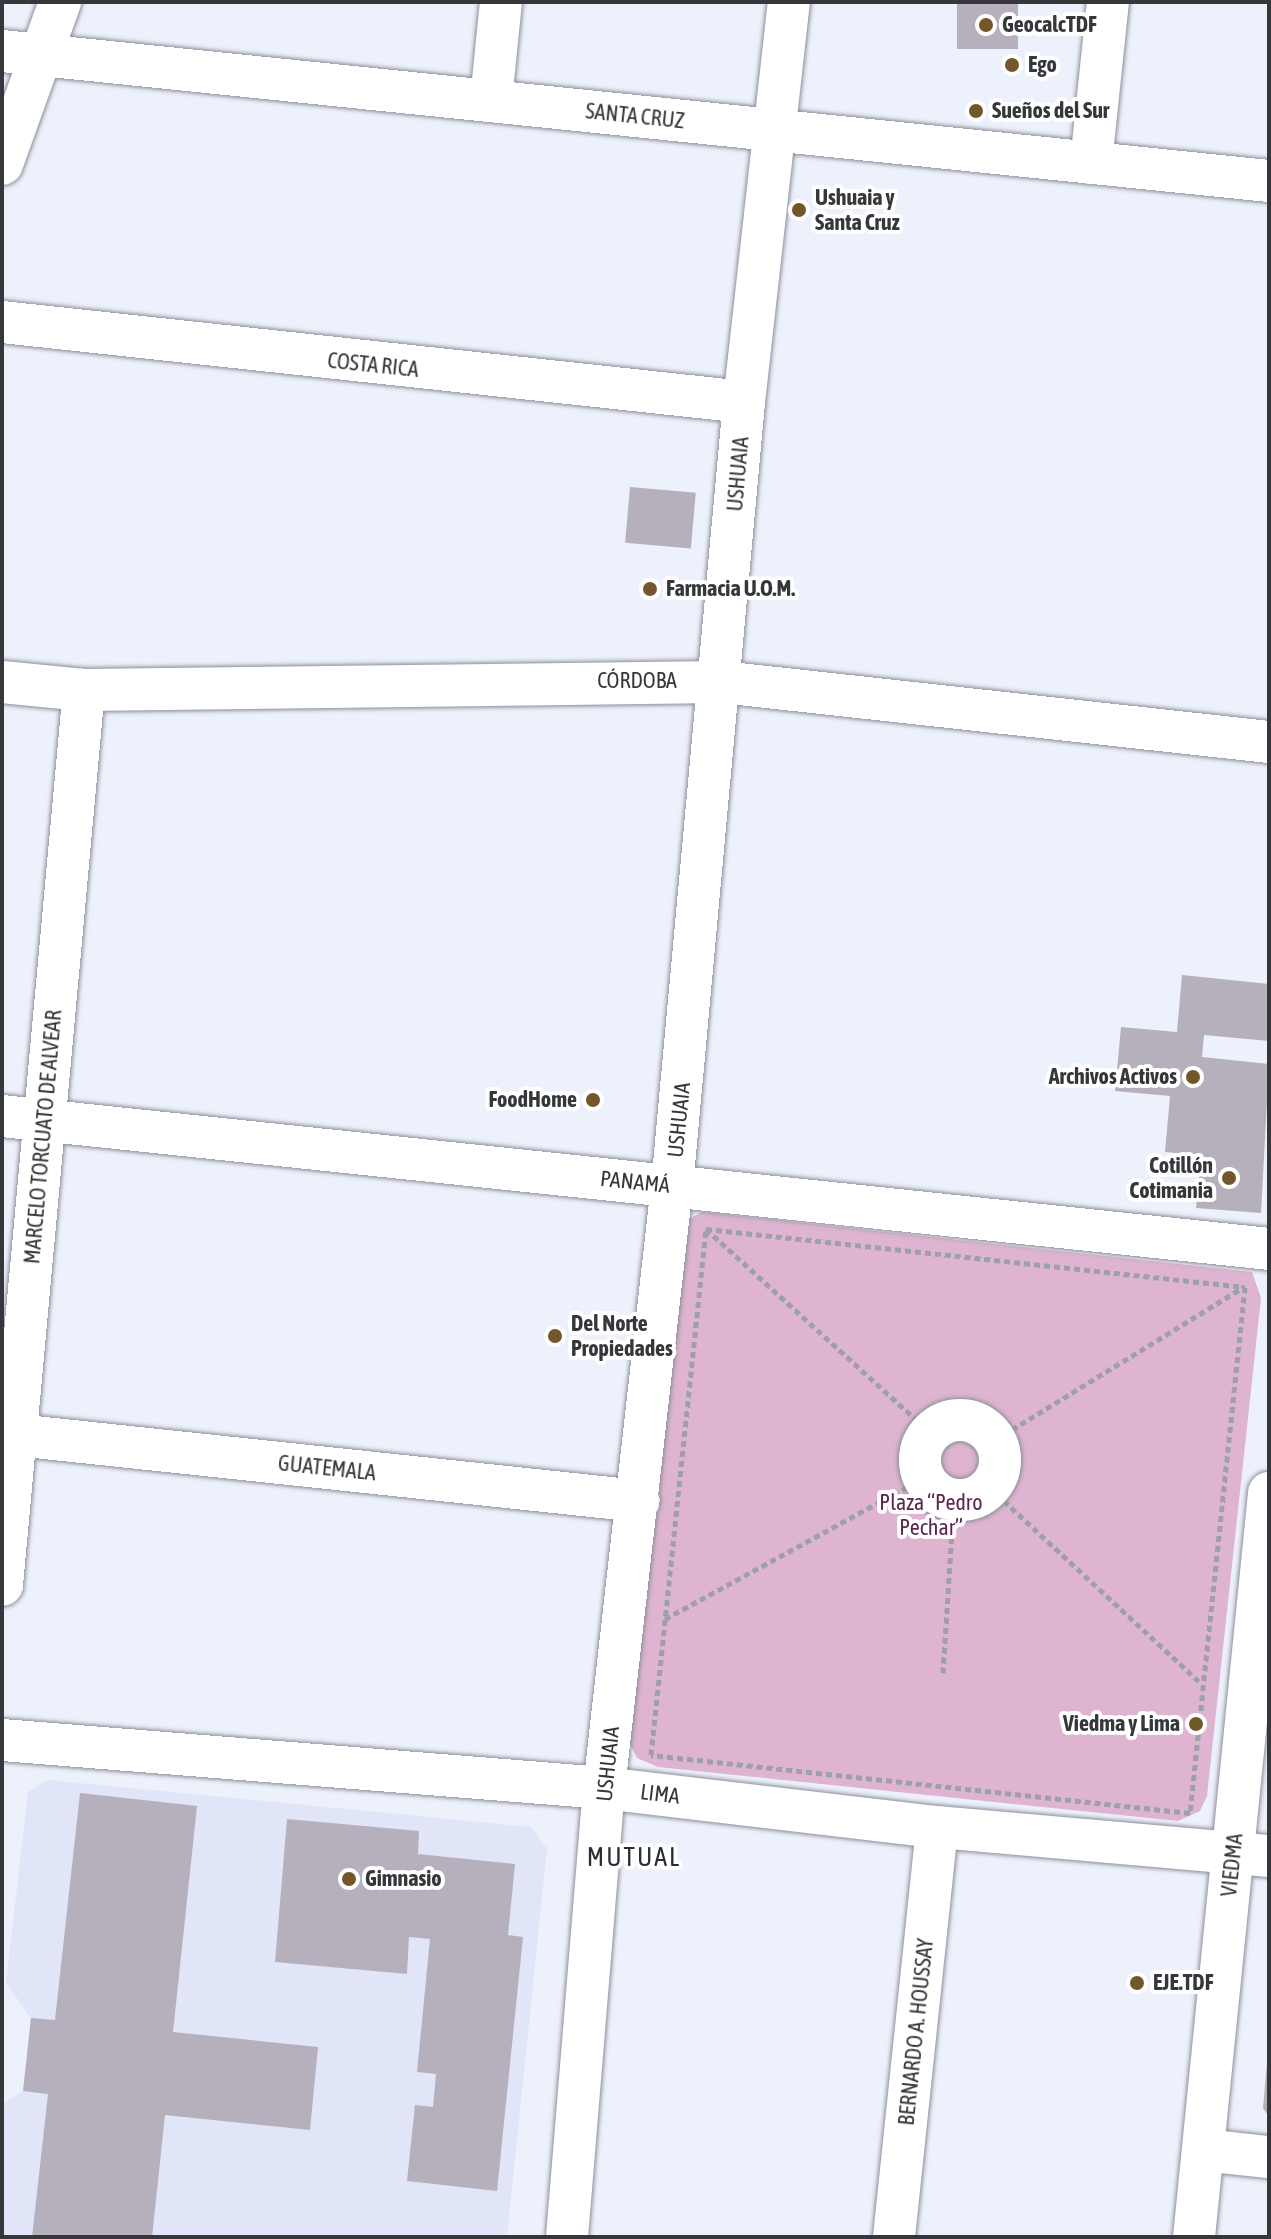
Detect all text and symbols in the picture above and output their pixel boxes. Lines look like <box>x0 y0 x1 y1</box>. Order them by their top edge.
place label: GeocalcTDF <box>1002 12 1097 38</box>
marker: GeocalcTDF <box>977 16 995 34</box>
place label: Ego <box>1028 52 1057 78</box>
marker: Ego <box>1003 56 1021 74</box>
street label: SANTA CRUZ <box>584 98 686 134</box>
place label: Sueños del Sur <box>992 98 1109 124</box>
marker: Sueños del Sur <box>967 102 985 120</box>
place label: Ushuaia y Santa Cruz <box>815 184 900 236</box>
marker: Ushuaia y Santa Cruz <box>790 201 808 219</box>
street label: COSTA RICA <box>326 347 420 383</box>
street label: USHUAIA <box>722 435 754 513</box>
place label: Farmacia U.O.M. <box>666 576 795 602</box>
marker: Farmacia U.O.M. <box>641 580 659 598</box>
street label: CÓRDOBA <box>597 668 677 694</box>
street label: MARCELO TORCUATO DE ALVEAR <box>19 1009 67 1265</box>
place label: Archivos Activos <box>1049 1064 1177 1090</box>
marker: Archivos Activos <box>1184 1068 1202 1086</box>
street label: USHUAIA <box>662 1081 696 1159</box>
place label: FoodHome <box>489 1087 577 1113</box>
marker: FoodHome <box>584 1091 602 1109</box>
place label: Cotillón Cotimania <box>1129 1152 1213 1204</box>
street label: PANAMÁ <box>599 1165 671 1199</box>
marker: Cotillón Cotimania <box>1220 1169 1238 1187</box>
place label: Del Norte Propiedades <box>571 1310 673 1362</box>
marker: Del Norte Propiedades <box>546 1327 564 1345</box>
street label: GUATEMALA <box>277 1450 377 1486</box>
park label: Plaza “Pedro Pechar” <box>879 1489 983 1540</box>
place label: Viedma y Lima <box>1063 1711 1180 1737</box>
marker: Viedma y Lima <box>1187 1715 1205 1733</box>
street label: USHUAIA <box>591 1725 625 1803</box>
street label: LIMA <box>639 1778 681 1810</box>
street label: VIEDMA <box>1216 1832 1248 1898</box>
district label: MUTUAL <box>587 1842 681 1874</box>
place label: Gimnasio <box>365 1866 442 1892</box>
marker: Gimnasio <box>340 1870 358 1888</box>
street label: BERNARDO A. HOUSSAY <box>893 1937 939 2127</box>
place label: EJE.TDF <box>1153 1970 1214 1996</box>
marker: EJE.TDF <box>1128 1974 1146 1992</box>

